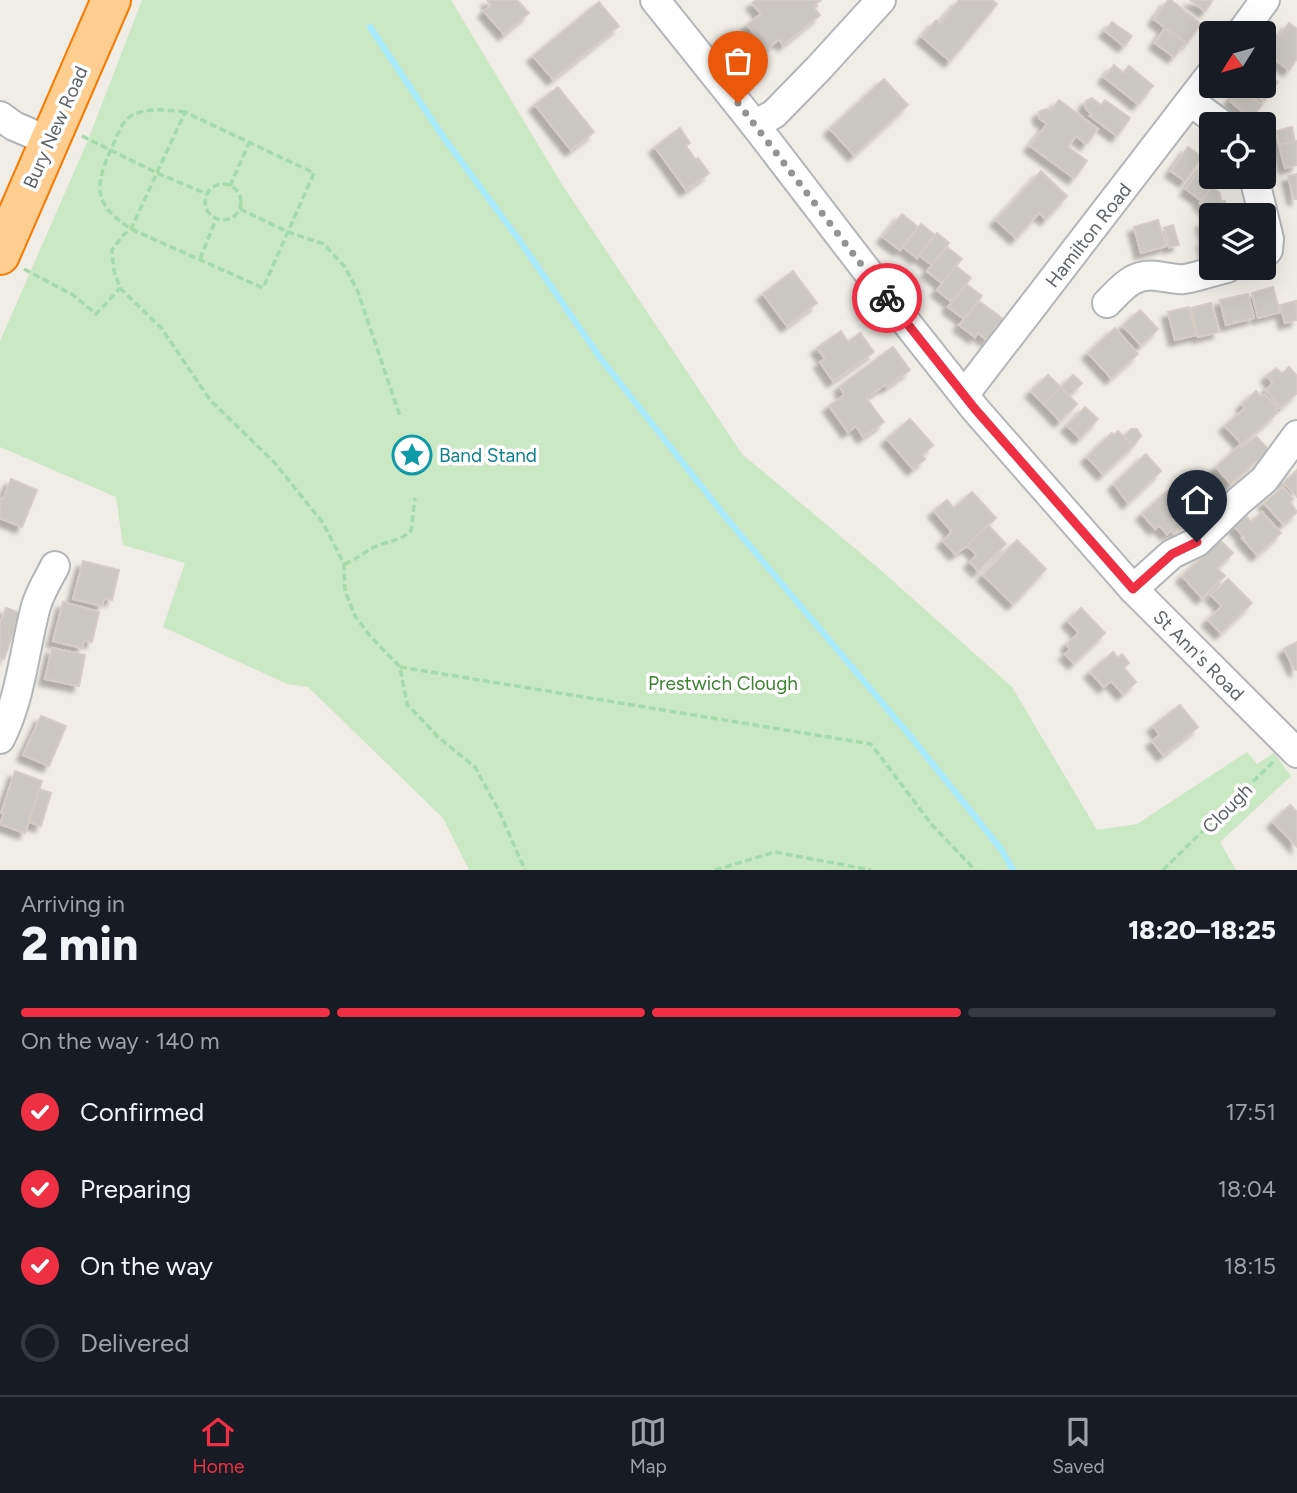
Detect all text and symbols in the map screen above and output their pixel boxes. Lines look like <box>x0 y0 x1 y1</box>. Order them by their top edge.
north arrow <box>1199 21 1276 98</box>
map controls <box>1199 21 1276 280</box>
pin <box>708 31 768 103</box>
icon: bag <box>719 42 757 80</box>
street label: Bury New Road <box>18 62 93 192</box>
button: locate <box>1199 112 1276 189</box>
street label: Hamilton Road <box>1041 179 1136 292</box>
button: layers <box>1199 203 1276 280</box>
courier <box>852 263 922 333</box>
icon: bike <box>868 279 906 317</box>
place icon: Band Stand <box>391 434 433 476</box>
place label: Band Stand <box>439 444 537 467</box>
pin <box>1167 470 1227 542</box>
icon: home <box>1178 481 1216 519</box>
street label: St Ann's Road <box>1149 605 1249 705</box>
park label: Prestwich Clough <box>648 672 798 695</box>
street label: Clough <box>1198 779 1257 838</box>
text: Arriving in <box>21 890 125 918</box>
text: 18:20–18:25 <box>1128 914 1276 946</box>
text: 2 min <box>21 916 138 972</box>
text: On the way · 140 m <box>21 1027 220 1055</box>
icon: check <box>21 1093 59 1131</box>
text: Confirmed <box>80 1096 204 1128</box>
text: 17:51 <box>1226 1098 1276 1126</box>
icon: check <box>21 1170 59 1208</box>
text: Preparing <box>80 1173 191 1205</box>
text: 18:04 <box>1218 1175 1276 1203</box>
icon: check <box>21 1247 59 1285</box>
text: On the way <box>80 1250 213 1282</box>
text: 18:15 <box>1224 1252 1276 1280</box>
text: Delivered <box>80 1327 189 1359</box>
tab: Home <box>192 1413 244 1478</box>
tab: Map <box>629 1413 667 1478</box>
tab: Saved <box>1052 1413 1105 1478</box>

